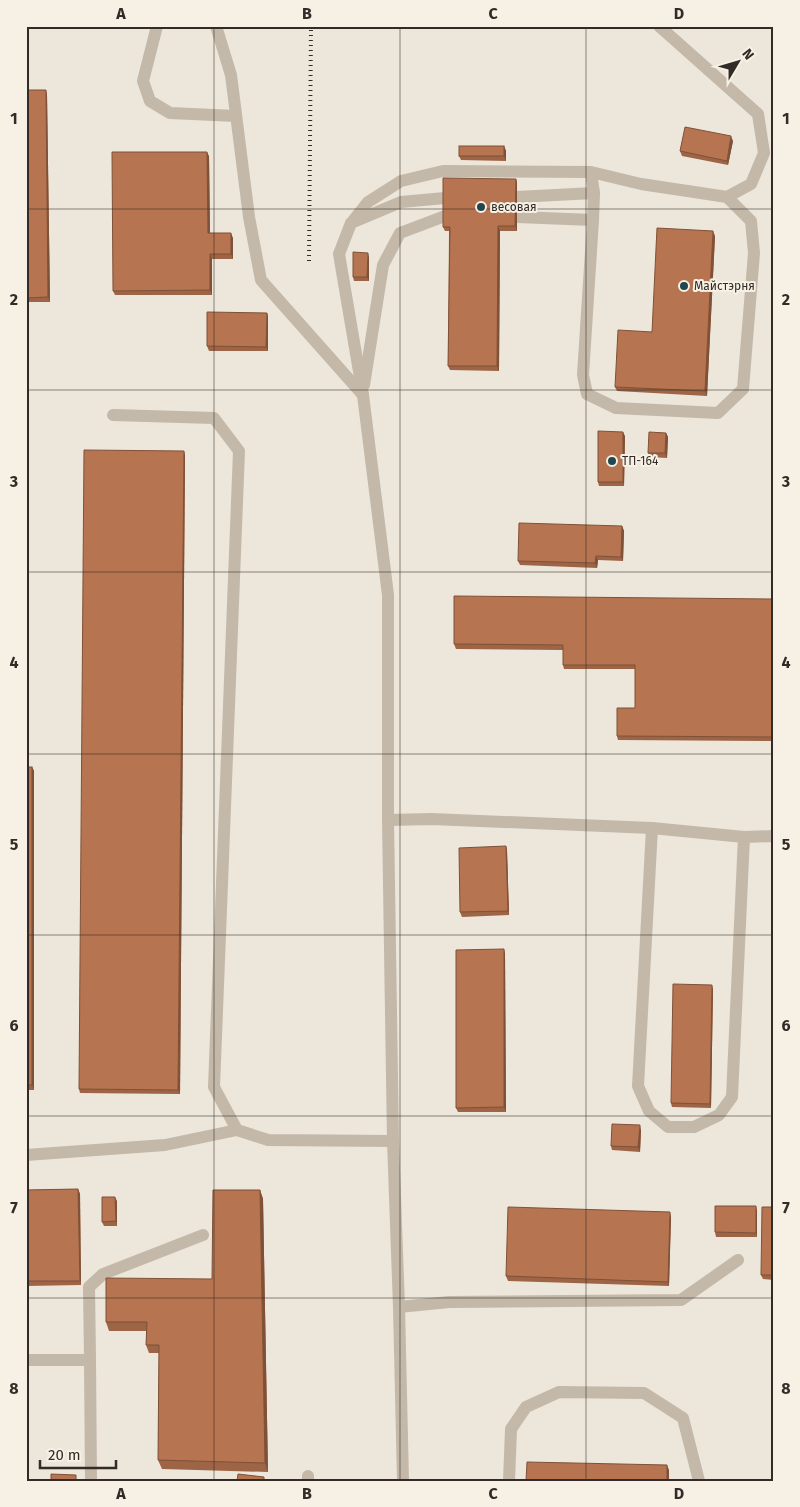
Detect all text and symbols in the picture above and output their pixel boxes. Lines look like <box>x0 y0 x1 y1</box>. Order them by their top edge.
text: A <box>115 4 126 23</box>
text: B <box>302 4 312 23</box>
text: C <box>488 4 498 23</box>
text: D <box>674 4 684 23</box>
north arrow <box>712 38 762 88</box>
text: N <box>738 45 757 63</box>
text: 1 <box>10 109 18 128</box>
text: 1 <box>782 109 790 128</box>
place label: весовая <box>491 200 537 214</box>
marker: весовая <box>475 201 487 213</box>
place label: Майстэрня <box>694 279 755 293</box>
marker: Майстэрня <box>678 280 690 292</box>
text: 2 <box>10 290 18 309</box>
text: 2 <box>782 290 790 309</box>
place label: ТП-164 <box>622 454 659 468</box>
marker: ТП-164 <box>606 455 618 467</box>
text: 3 <box>9 472 18 491</box>
text: 3 <box>781 472 790 491</box>
text: 4 <box>9 653 19 672</box>
text: 4 <box>781 653 791 672</box>
text: 5 <box>10 835 19 854</box>
text: 5 <box>782 835 791 854</box>
text: 6 <box>9 1016 19 1035</box>
text: 6 <box>781 1016 791 1035</box>
text: 7 <box>10 1198 18 1217</box>
text: 7 <box>782 1198 790 1217</box>
text: 8 <box>9 1379 19 1398</box>
text: 8 <box>781 1379 791 1398</box>
scale bar <box>40 1437 116 1469</box>
text: 20 m <box>48 1446 81 1464</box>
text: A <box>115 1484 126 1503</box>
text: B <box>302 1484 312 1503</box>
text: C <box>488 1484 498 1503</box>
text: D <box>674 1484 684 1503</box>

